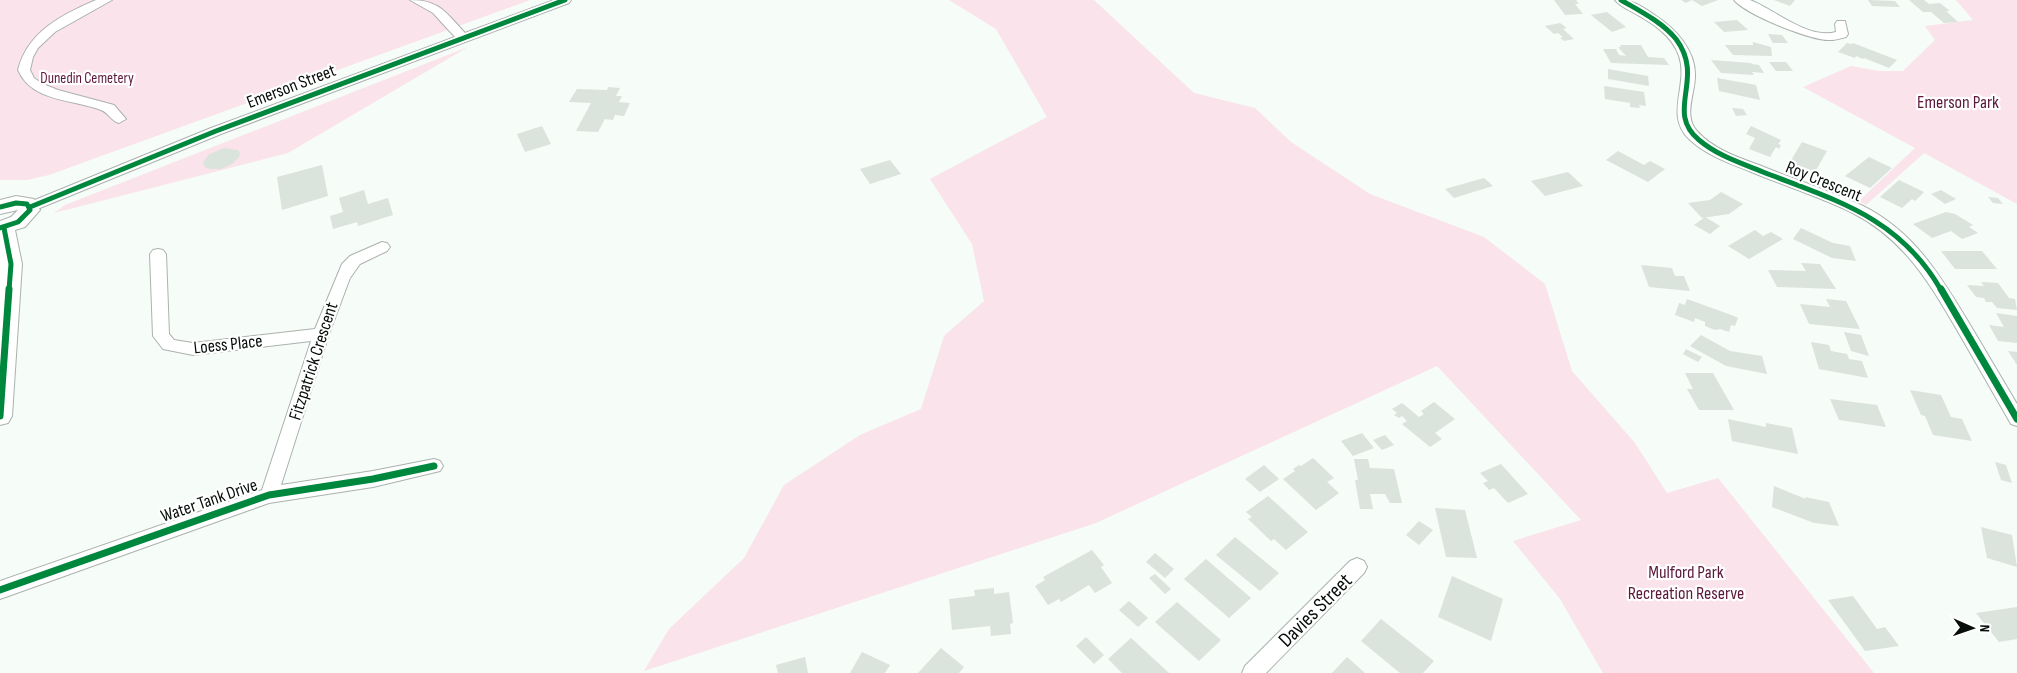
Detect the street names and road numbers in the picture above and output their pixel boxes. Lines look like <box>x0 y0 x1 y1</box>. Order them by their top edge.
street label: Emerson Street <box>244 60 339 113</box>
street label: Roy Crescent <box>1783 157 1865 206</box>
street label: Fitzpatrick Crescent <box>285 299 343 423</box>
street label: Loess Place <box>193 330 263 359</box>
street label: Water Tank Drive <box>158 474 260 527</box>
street label: Davies Street <box>1273 568 1357 652</box>

